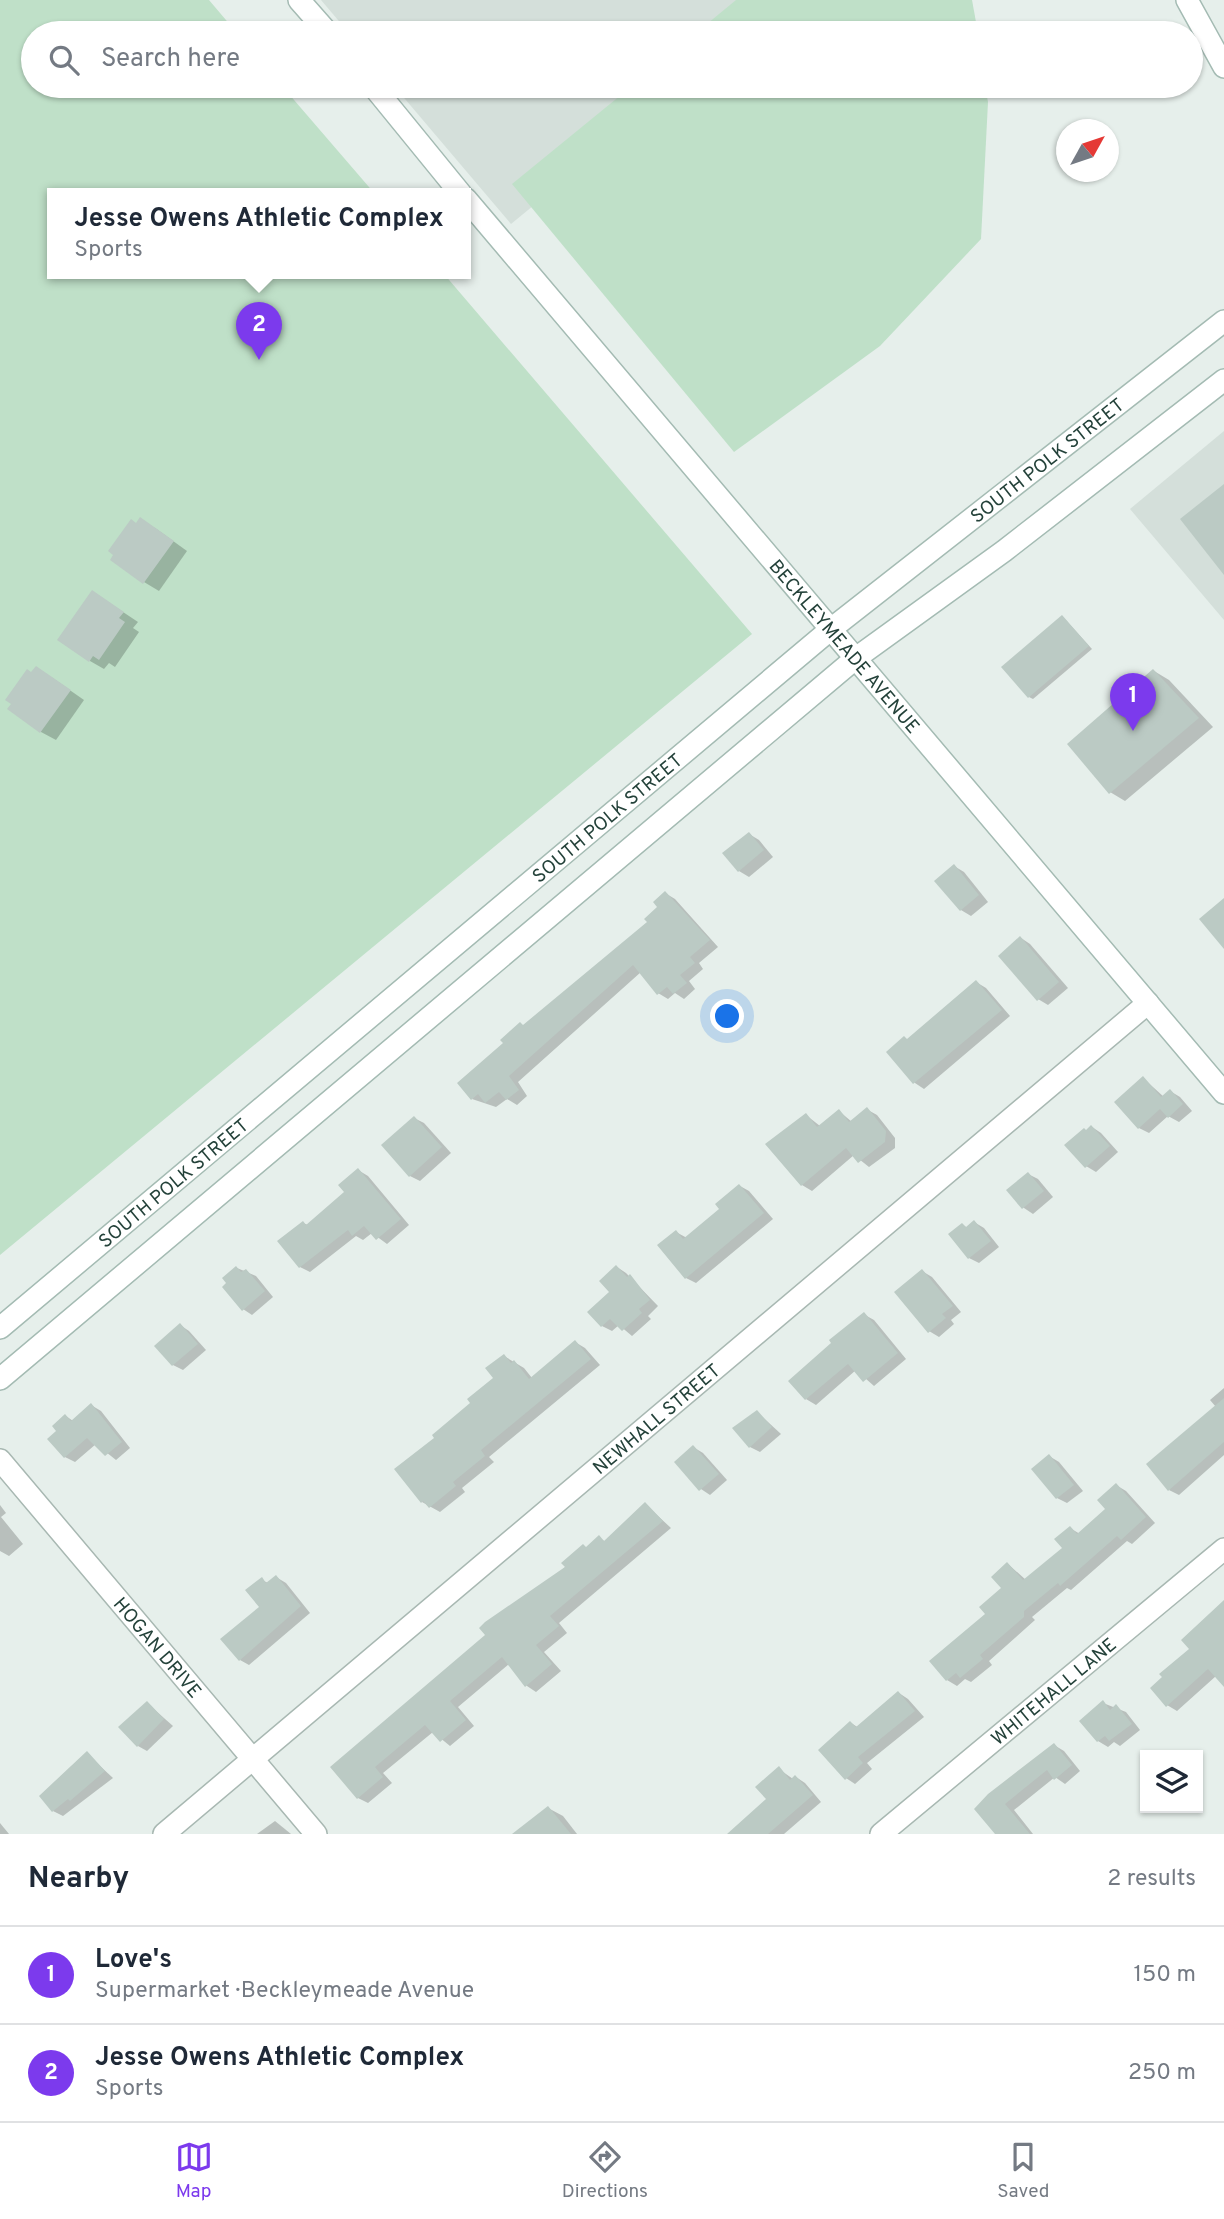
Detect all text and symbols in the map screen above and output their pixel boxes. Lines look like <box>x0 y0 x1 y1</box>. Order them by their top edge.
search box <box>21 21 1203 98</box>
icon: search <box>45 41 83 79</box>
text: Search here <box>101 43 240 76</box>
north arrow <box>1056 119 1119 182</box>
popup <box>47 188 471 279</box>
text: Jesse Owens Athletic Complex <box>74 203 444 236</box>
text: Sports <box>74 236 143 265</box>
pin: 2 <box>236 302 282 360</box>
street label: SOUTH POLK STREET <box>966 394 1130 529</box>
street label: BECKLEYMEADE AVENUE <box>763 555 924 739</box>
pin: 1 <box>1110 673 1156 731</box>
street label: SOUTH POLK STREET <box>528 749 688 889</box>
your location <box>710 999 744 1033</box>
street label: SOUTH POLK STREET <box>94 1114 254 1254</box>
street label: NEWHALL STREET <box>589 1359 726 1481</box>
street label: HOGAN DRIVE <box>107 1593 206 1704</box>
street label: WHITEHALL LANE <box>987 1633 1122 1751</box>
map controls <box>1140 1750 1203 1813</box>
button: layers <box>1140 1750 1203 1813</box>
text: Nearby <box>28 1861 129 1898</box>
text: 2 results <box>1107 1865 1196 1894</box>
text: Love's <box>95 1944 172 1977</box>
text: 1 <box>46 1961 56 1990</box>
text: 150 m <box>1134 1961 1196 1990</box>
text: Supermarket · Beckleymeade Avenue <box>95 1977 474 2006</box>
text: Jesse Owens Athletic Complex <box>95 2042 464 2075</box>
text: 2 <box>44 2059 58 2088</box>
text: 250 m <box>1128 2059 1196 2088</box>
text: Sports <box>95 2075 163 2104</box>
tab: Map <box>175 2138 213 2204</box>
tab: Directions <box>562 2138 648 2204</box>
tab: Saved <box>997 2138 1049 2204</box>

